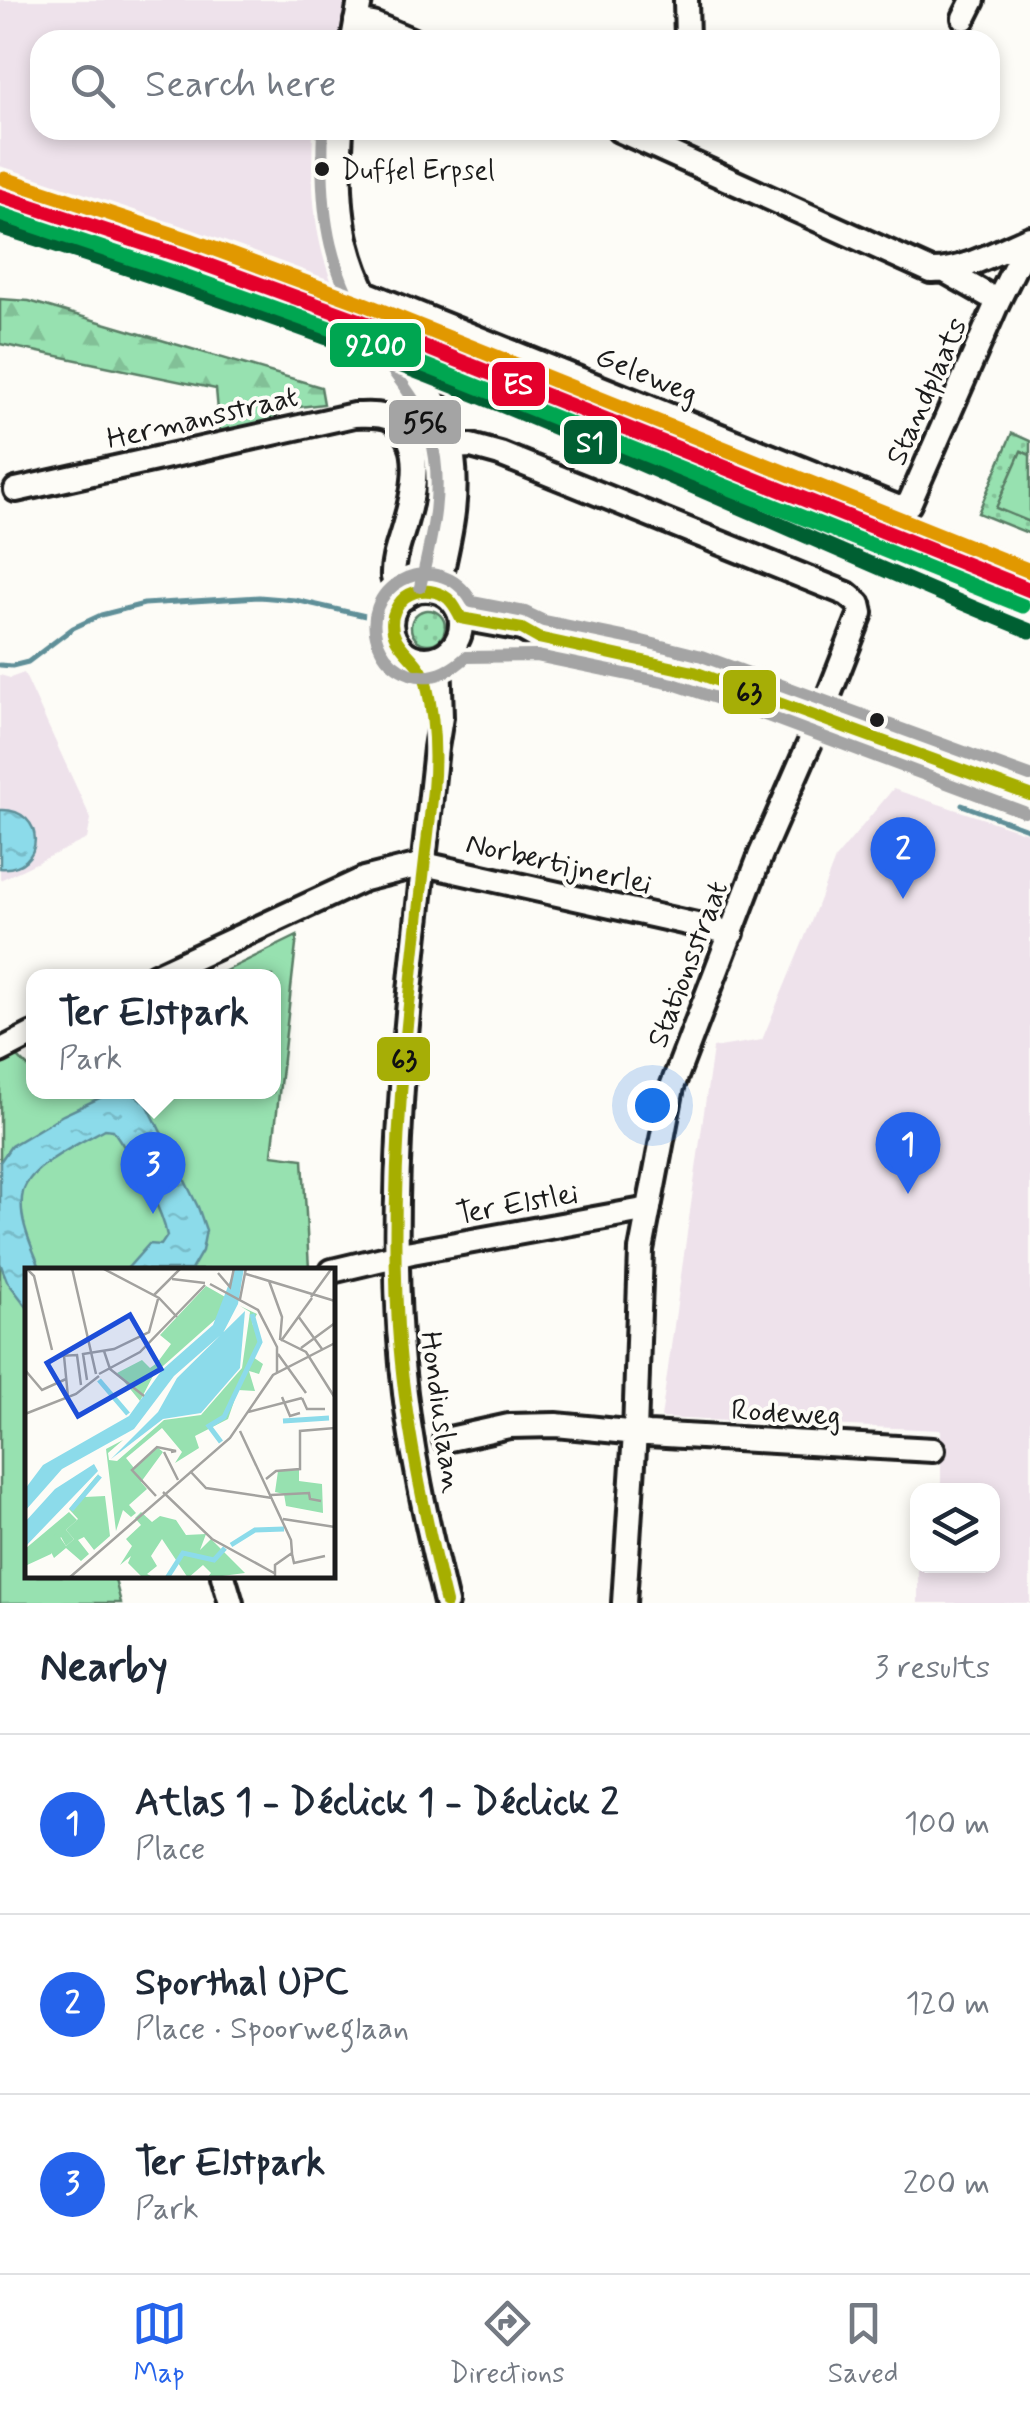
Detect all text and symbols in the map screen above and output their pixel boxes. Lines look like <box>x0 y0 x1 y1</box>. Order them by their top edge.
search box <box>30 30 1000 140</box>
icon: search <box>65 58 120 113</box>
text: Search here <box>145 61 336 110</box>
place label: Duffel Erpsel <box>341 153 495 190</box>
marker: Duffel Erpsel <box>312 159 332 179</box>
street label: Standplaats <box>877 312 977 472</box>
line badge: 9200 <box>328 321 423 369</box>
text: 9200 <box>345 329 407 366</box>
street label: Geleweg <box>589 337 703 414</box>
line badge: ES <box>490 360 547 408</box>
text: ES <box>503 368 533 405</box>
street label: Hermansstraat <box>103 378 302 459</box>
line badge: 556 <box>387 398 463 446</box>
text: 556 <box>403 406 447 443</box>
line badge: S1 <box>562 418 619 466</box>
text: S1 <box>576 426 604 463</box>
line badge: 63 <box>721 668 778 716</box>
text: 63 <box>736 676 762 713</box>
unlabelled marker <box>867 710 887 730</box>
pin: 2 <box>870 816 936 899</box>
street label: Norbertijnerlei <box>462 824 655 905</box>
street label: Stationsstraat <box>639 876 738 1054</box>
popup <box>26 969 281 1099</box>
text: Ter Elstpark <box>58 989 249 1038</box>
line badge: 63 <box>375 1035 432 1083</box>
text: Park <box>58 1038 122 1080</box>
text: 63 <box>391 1043 417 1080</box>
your location <box>627 1080 678 1131</box>
pin: 1 <box>876 1112 940 1194</box>
pin: 3 <box>120 1132 186 1214</box>
street label: Ter Elstlei <box>453 1175 581 1234</box>
inset map <box>25 1268 335 1578</box>
street label: Hondiuslaan <box>410 1329 471 1496</box>
street label: Rodeweg <box>730 1391 842 1436</box>
map controls <box>910 1483 1000 1573</box>
button: layers <box>910 1483 1000 1573</box>
text: Nearby <box>40 1641 168 1696</box>
text: 3 results <box>874 1647 990 1689</box>
text: Atlas 1 - Déclick 1 - Déclick 2 <box>135 1779 619 1828</box>
text: 1 <box>65 1803 80 1845</box>
text: 100 m <box>904 1803 990 1845</box>
text: Place <box>135 1828 205 1870</box>
text: Sporthal UPC <box>135 1959 348 2008</box>
text: 2 <box>65 1983 80 2025</box>
text: 120 m <box>905 1983 990 2025</box>
text: Place · Spoorweglaan <box>135 2008 409 2050</box>
text: Ter Elstpark <box>135 2139 325 2188</box>
text: 3 <box>65 2163 80 2205</box>
text: 200 m <box>903 2163 990 2205</box>
text: Park <box>135 2188 199 2230</box>
tab: Map <box>132 2296 187 2393</box>
tab: Directions <box>450 2296 565 2393</box>
tab: Saved <box>828 2296 898 2393</box>

